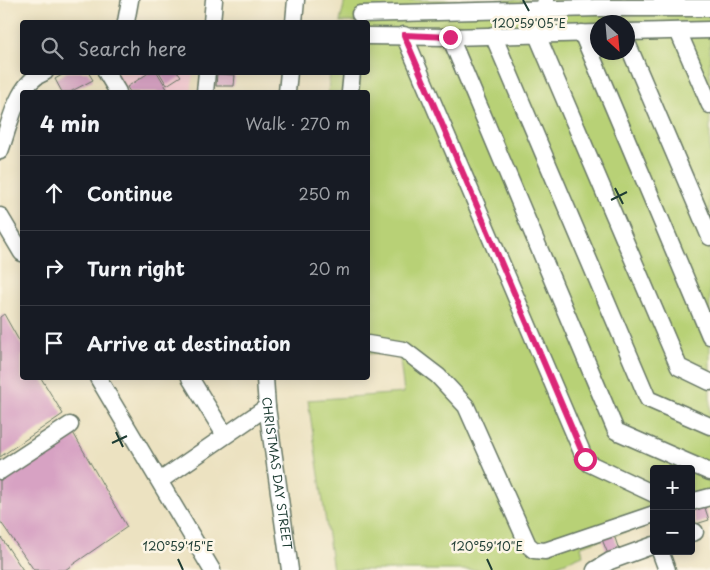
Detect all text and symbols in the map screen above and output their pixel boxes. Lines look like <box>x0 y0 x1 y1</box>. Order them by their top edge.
text: 120°59'05"E <box>492 14 566 32</box>
north arrow <box>590 15 635 60</box>
search box <box>20 20 370 75</box>
route end <box>439 26 462 49</box>
icon: search <box>38 34 66 62</box>
text: Search here <box>78 34 187 62</box>
text: 4 min <box>40 107 100 139</box>
text: Walk · 270 m <box>246 111 350 135</box>
icon: ahead <box>40 179 68 207</box>
text: Continue <box>87 179 173 207</box>
text: 250 m <box>299 181 350 205</box>
icon: right <box>40 254 68 282</box>
text: Turn right <box>87 254 185 282</box>
text: 20 m <box>309 256 350 280</box>
icon: arrive <box>40 329 68 357</box>
text: Arrive at destination <box>87 329 291 357</box>
street label: CHRISTMAS DAY STREET <box>258 396 297 551</box>
route start <box>574 448 597 471</box>
map controls <box>650 465 695 555</box>
button: + <box>650 465 695 510</box>
button: − <box>650 510 695 555</box>
text: 120°59'15"E <box>143 537 213 555</box>
text: 120°59'10"E <box>451 537 523 555</box>

